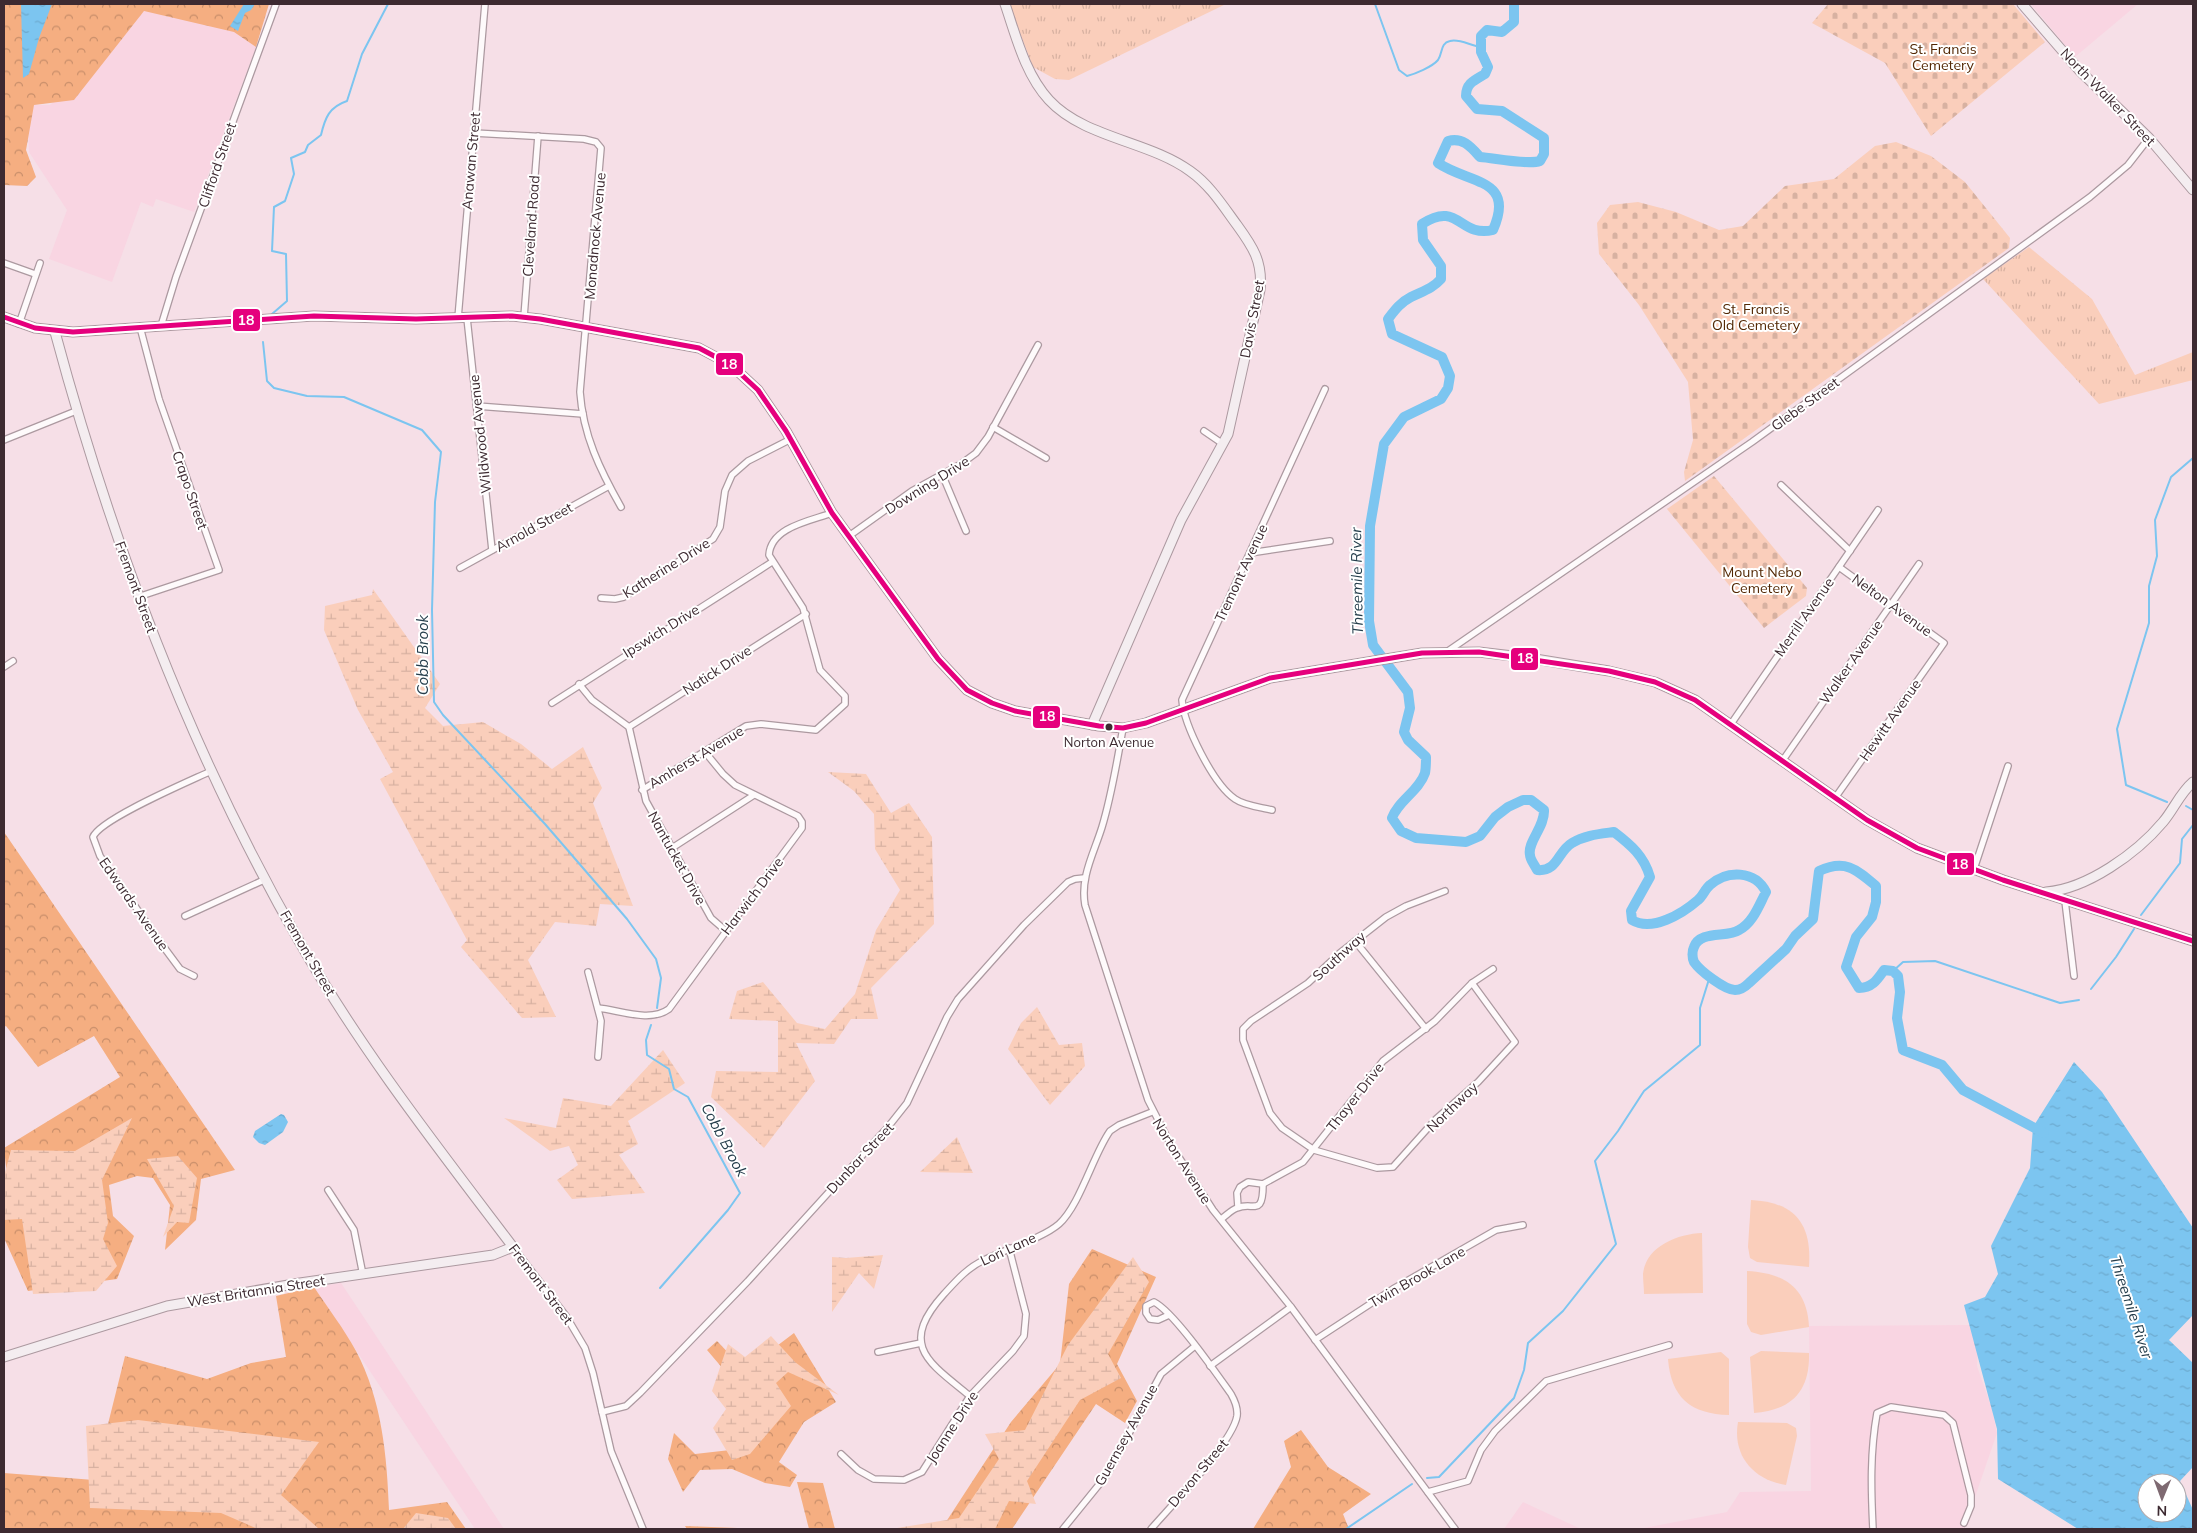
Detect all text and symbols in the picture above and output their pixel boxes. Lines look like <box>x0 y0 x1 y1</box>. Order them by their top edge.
park label: St. Francis Cemetery <box>1909 40 1977 74</box>
street label: North Walker Street <box>2057 44 2159 150</box>
street label: Anawan Street <box>458 111 484 211</box>
street label: Clifford Street <box>194 120 240 210</box>
street label: Monadnock Avenue <box>580 172 610 300</box>
street label: Cleveland Road <box>518 175 544 277</box>
street label: Davis Street <box>1236 278 1268 359</box>
park label: St. Francis Old Cemetery <box>1712 300 1801 334</box>
line badge: 18 <box>232 308 261 332</box>
text: 18 <box>238 311 254 329</box>
line badge: 18 <box>715 352 744 376</box>
text: 18 <box>721 355 737 373</box>
street label: Glebe Street <box>1768 373 1843 435</box>
street label: Wildwood Avenue <box>465 374 495 494</box>
street label: Crapo Street <box>168 448 212 532</box>
street label: Downing Drive <box>881 452 973 518</box>
street label: Arnold Street <box>492 498 576 556</box>
street label: Tremont Avenue <box>1210 521 1272 625</box>
water label: Threemile River <box>1346 527 1367 635</box>
street label: Katherine Drive <box>619 534 713 602</box>
street label: Fremont Street <box>111 539 161 635</box>
park label: Mount Nebo Cemetery <box>1722 563 1802 597</box>
street label: Nelton Avenue <box>1848 570 1936 640</box>
street label: Merrill Avenue <box>1770 574 1838 660</box>
street label: Ipswich Drive <box>619 600 703 662</box>
water label: Cobb Brook <box>413 613 432 695</box>
street label: Walker Avenue <box>1815 616 1887 708</box>
street label: Natick Drive <box>679 641 755 699</box>
line badge: 18 <box>1510 647 1539 671</box>
text: 18 <box>1517 649 1533 667</box>
street label: Hewitt Avenue <box>1855 676 1925 764</box>
line badge: 18 <box>1032 705 1061 729</box>
text: 18 <box>1039 707 1055 725</box>
street label: Amherst Avenue <box>645 722 747 792</box>
marker: Norton Avenue <box>1104 722 1114 732</box>
place label: Norton Avenue <box>1064 734 1154 750</box>
street label: Nantucket Drive <box>644 808 710 908</box>
line badge: 18 <box>1946 852 1975 876</box>
street label: Edwards Avenue <box>95 854 173 954</box>
street label: Harwich Drive <box>717 854 787 938</box>
text: 18 <box>1952 855 1968 873</box>
street label: Fremont Street <box>276 907 340 999</box>
street label: Southway <box>1309 927 1370 985</box>
street label: Thayer Drive <box>1323 1059 1387 1135</box>
street label: Northway <box>1422 1078 1482 1136</box>
water label: Cobb Brook <box>697 1100 752 1181</box>
street label: Norton Avenue <box>1149 1115 1215 1207</box>
street label: Dunbar Street <box>822 1119 898 1197</box>
street label: Lori Lane <box>977 1228 1039 1270</box>
street label: Fremont Street <box>505 1240 577 1328</box>
street label: Twin Brook Lane <box>1366 1242 1468 1312</box>
water label: Threemile River <box>2106 1253 2157 1361</box>
street label: West Britannia Street <box>186 1271 326 1311</box>
street label: Guernsey Avenue <box>1091 1381 1161 1489</box>
street label: Joanne Drive <box>922 1388 982 1466</box>
street label: Devon Street <box>1164 1435 1232 1511</box>
north arrow <box>2137 1473 2187 1523</box>
text: N <box>2156 1502 2167 1520</box>

